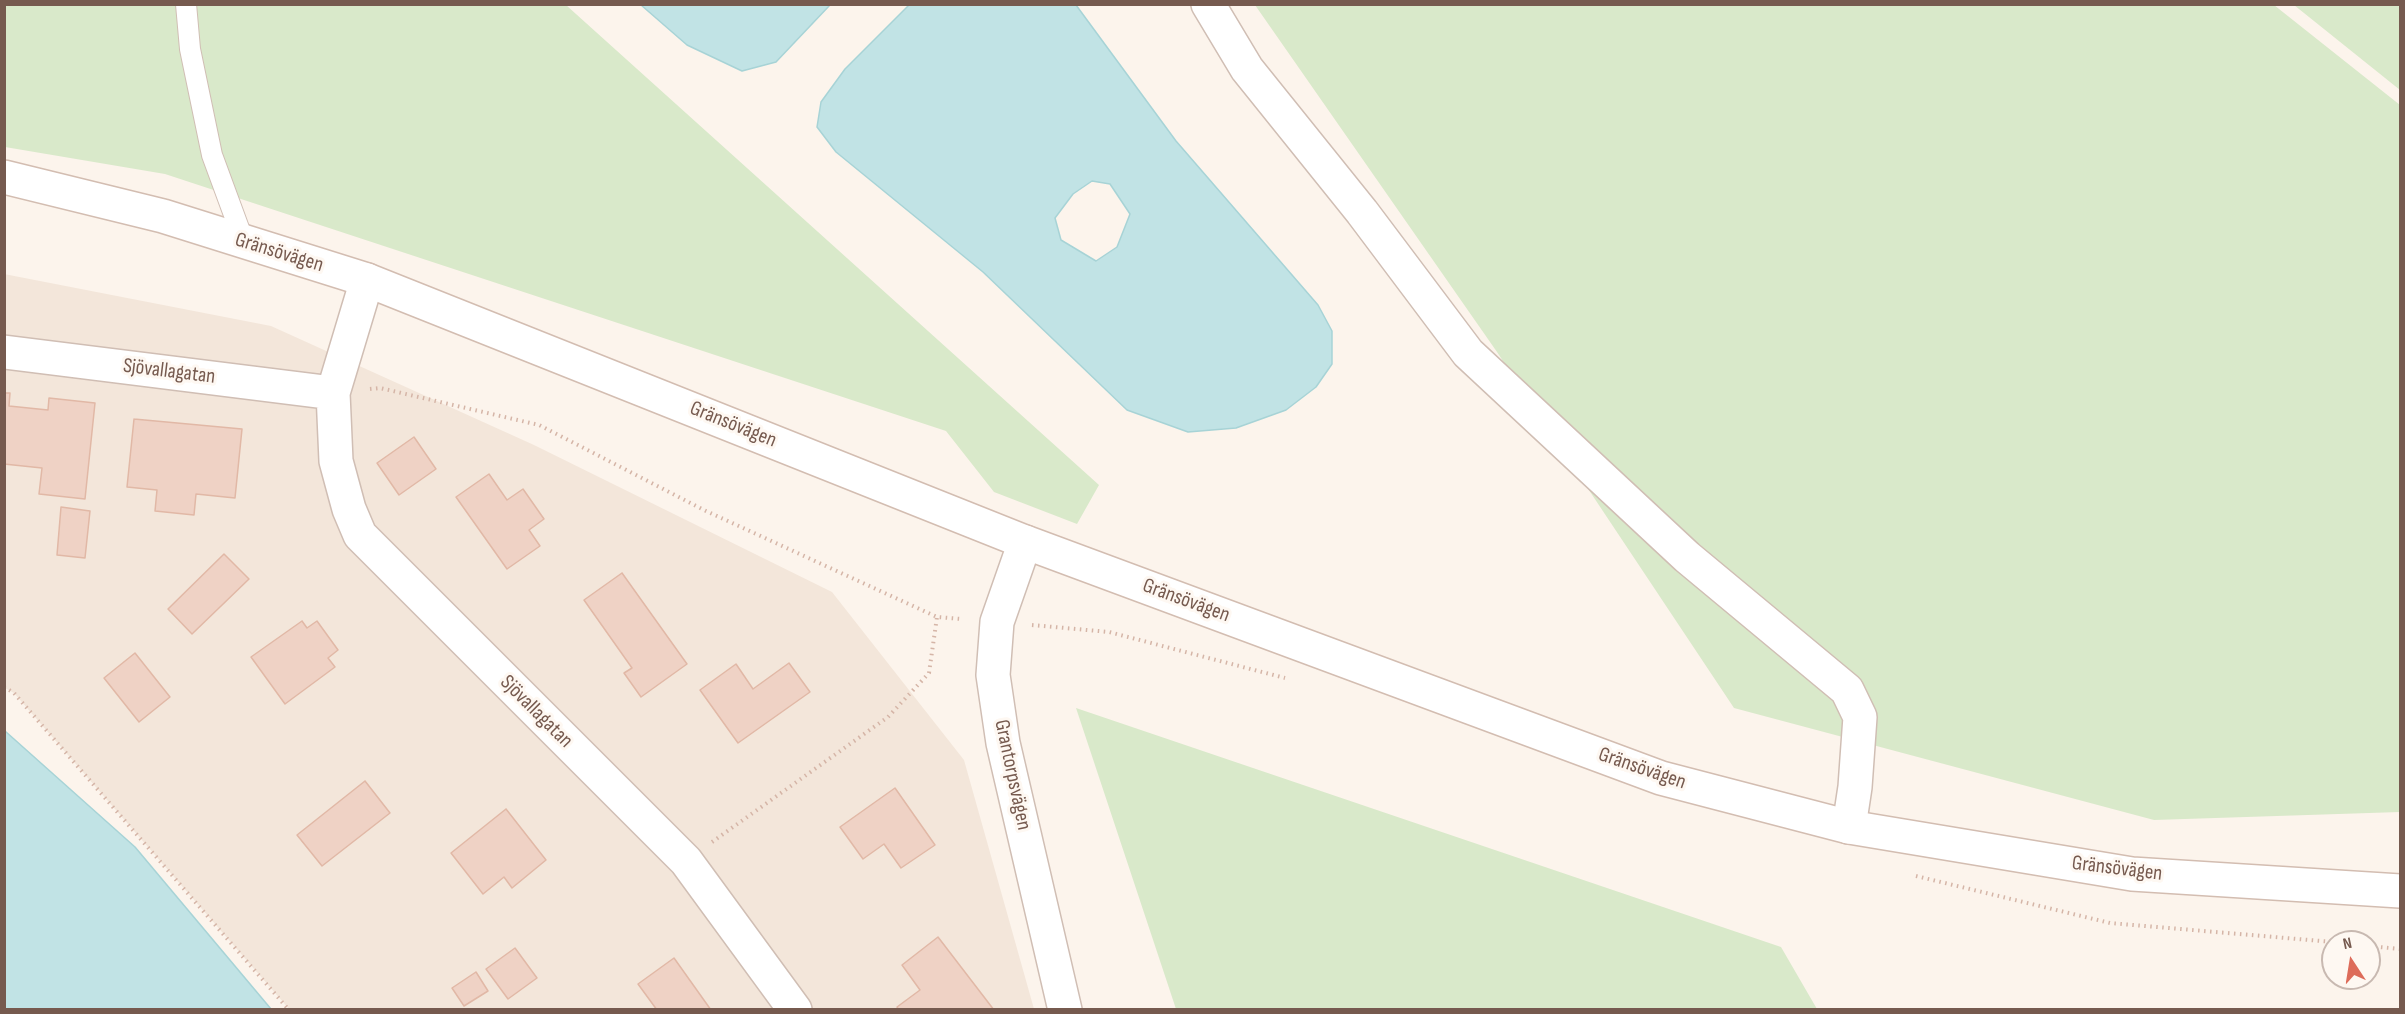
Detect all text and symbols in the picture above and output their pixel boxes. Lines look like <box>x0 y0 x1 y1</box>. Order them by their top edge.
street label: Gränsövägen <box>232 228 326 278</box>
street label: Sjövallagatan <box>121 354 217 390</box>
street label: Gränsövägen <box>686 396 780 454</box>
street label: Gränsövägen <box>1139 574 1233 628</box>
street label: Sjövallagatan <box>494 670 578 754</box>
street label: Grantorpsvägen <box>988 718 1036 832</box>
street label: Gränsövägen <box>1595 742 1689 796</box>
street label: Gränsövägen <box>2070 851 2164 887</box>
north arrow <box>2321 930 2381 990</box>
text: N <box>2341 934 2354 954</box>

